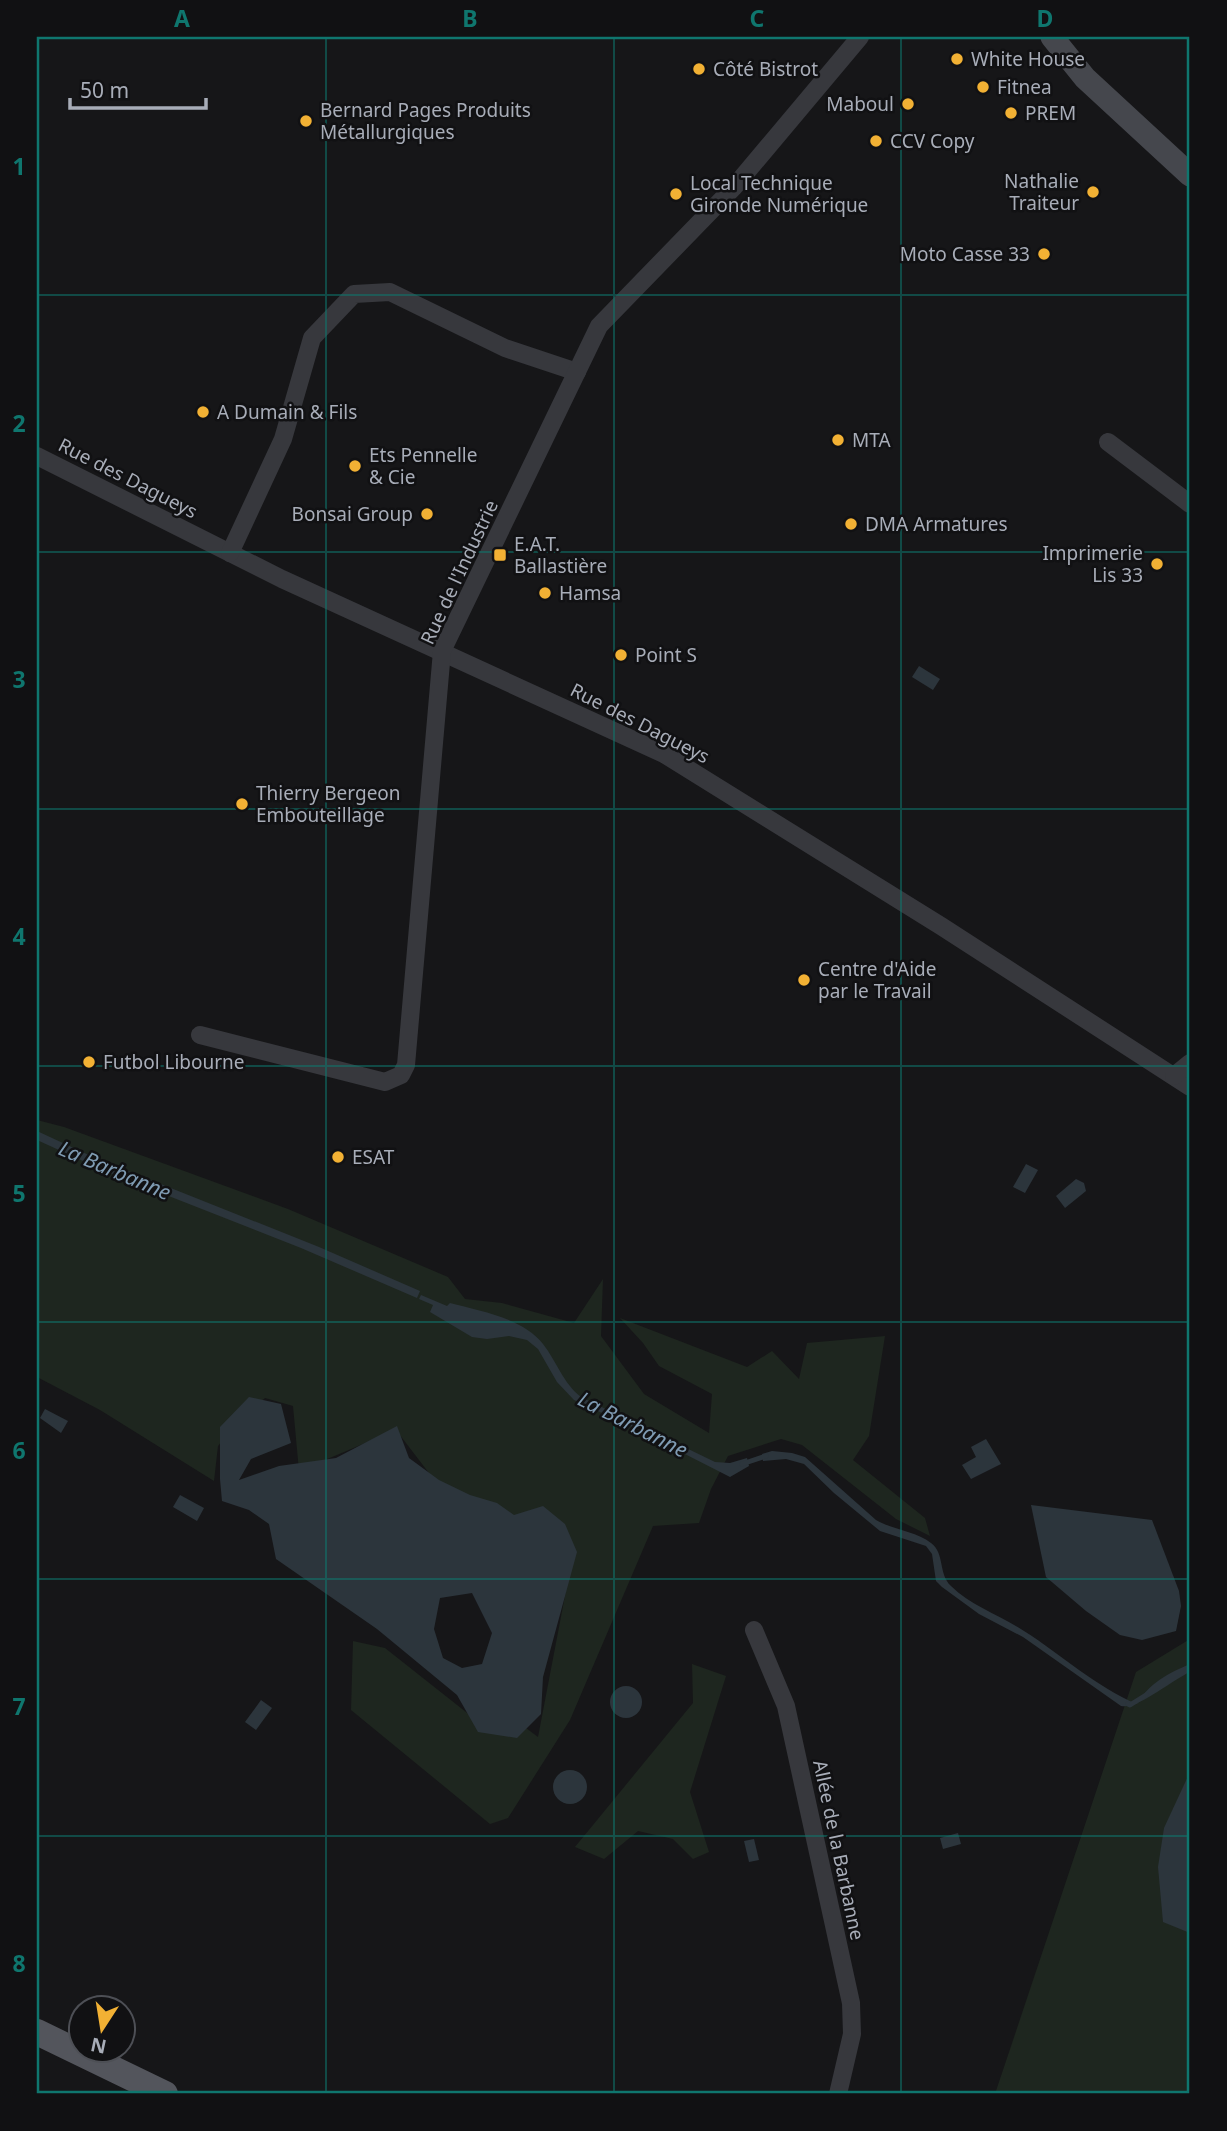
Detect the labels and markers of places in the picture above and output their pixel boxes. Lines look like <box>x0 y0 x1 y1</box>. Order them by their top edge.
place label: White House <box>971 46 1085 72</box>
marker: White House <box>949 51 965 67</box>
place label: Côté Bistrot <box>713 56 818 82</box>
marker: Côté Bistrot <box>691 61 707 77</box>
place label: Fitnea <box>997 74 1052 100</box>
marker: Fitnea <box>975 79 991 95</box>
place label: Maboul <box>826 91 894 117</box>
marker: Maboul <box>900 96 916 112</box>
place label: Bernard Pages Produits Métallurgiques <box>320 97 531 145</box>
place label: PREM <box>1025 100 1076 126</box>
marker: PREM <box>1003 105 1019 121</box>
marker: Bernard Pages Produits Métallurgiques <box>298 113 314 129</box>
place label: CCV Copy <box>890 128 975 154</box>
marker: CCV Copy <box>868 133 884 149</box>
place label: Nathalie Traiteur <box>1004 168 1079 216</box>
place label: Local Technique Gironde Numérique <box>690 170 868 218</box>
marker: Nathalie Traiteur <box>1085 184 1101 200</box>
marker: Local Technique Gironde Numérique <box>668 186 684 202</box>
place label: Moto Casse 33 <box>900 241 1030 267</box>
marker: Moto Casse 33 <box>1036 246 1052 262</box>
place label: A Dumain & Fils <box>217 399 357 425</box>
marker: A Dumain & Fils <box>195 404 211 420</box>
place label: MTA <box>852 427 891 453</box>
marker: MTA <box>830 432 846 448</box>
place label: Ets Pennelle & Cie <box>369 442 477 490</box>
marker: Ets Pennelle & Cie <box>347 458 363 474</box>
place label: Bonsai Group <box>292 501 413 527</box>
marker: Bonsai Group <box>419 506 435 522</box>
place label: DMA Armatures <box>865 511 1007 537</box>
marker: DMA Armatures <box>843 516 859 532</box>
place label: E.A.T. Ballastière <box>514 531 607 579</box>
place label: Imprimerie Lis 33 <box>1042 540 1143 588</box>
marker: E.A.T. Ballastière <box>492 547 508 563</box>
marker: Imprimerie Lis 33 <box>1149 556 1165 572</box>
place label: Hamsa <box>559 580 621 606</box>
marker: Hamsa <box>537 585 553 601</box>
place label: Point S <box>635 642 697 668</box>
marker: Point S <box>613 647 629 663</box>
place label: Thierry Bergeon Embouteillage <box>256 780 401 828</box>
marker: Thierry Bergeon Embouteillage <box>234 796 250 812</box>
place label: Centre d'Aide par le Travail <box>818 956 937 1004</box>
marker: Centre d'Aide par le Travail <box>796 972 812 988</box>
place label: Futbol Libourne <box>103 1049 245 1075</box>
marker: Futbol Libourne <box>81 1054 97 1070</box>
place label: ESAT <box>352 1144 395 1170</box>
marker: ESAT <box>330 1149 346 1165</box>

